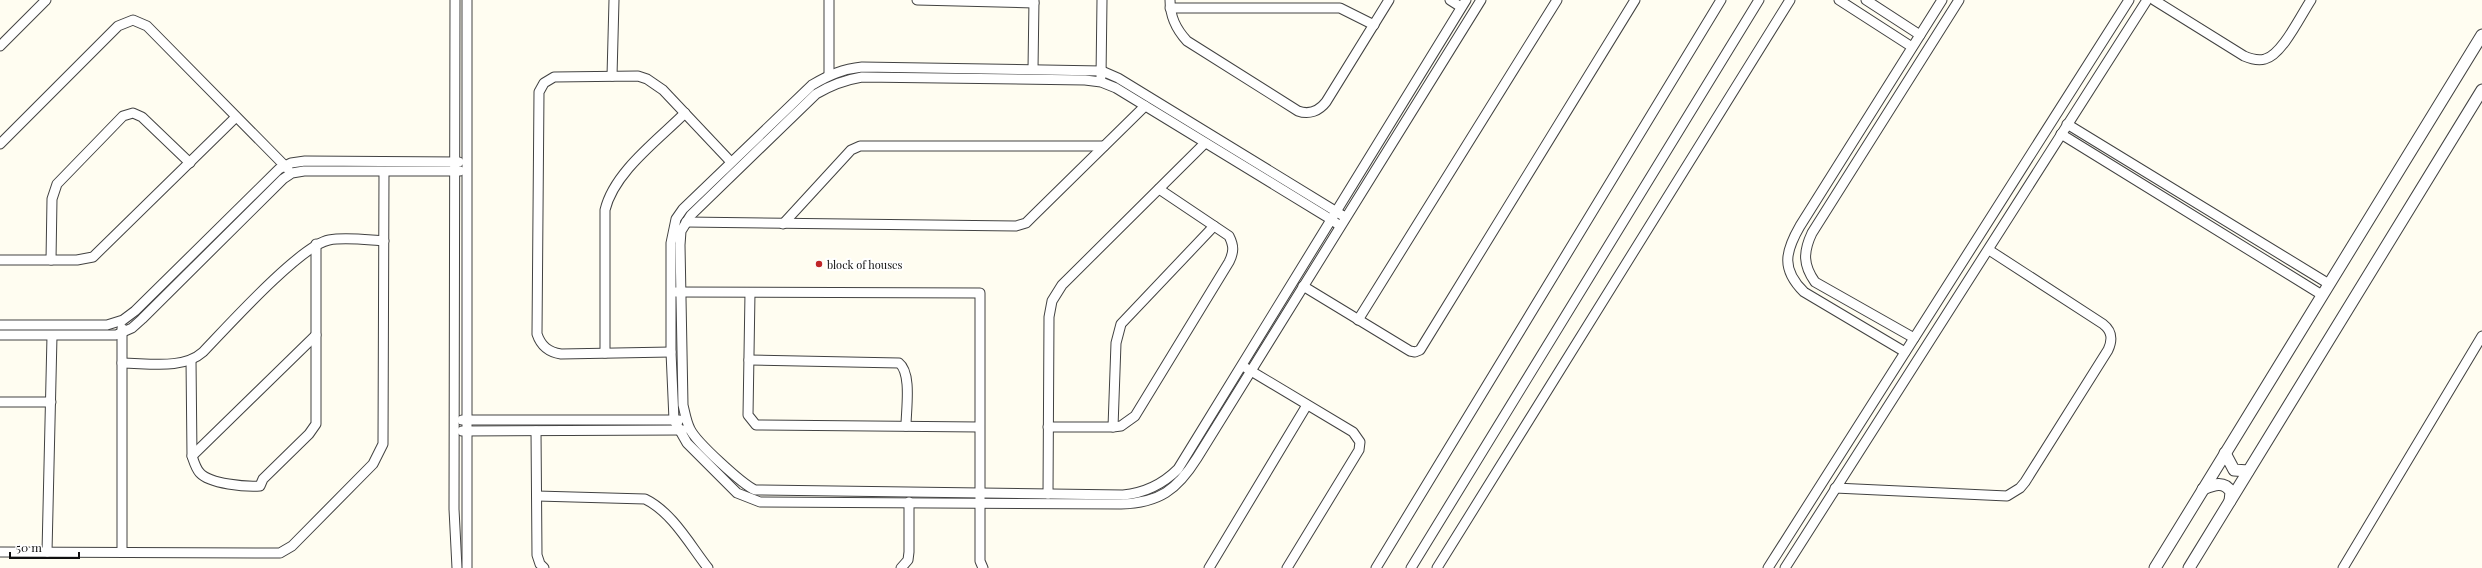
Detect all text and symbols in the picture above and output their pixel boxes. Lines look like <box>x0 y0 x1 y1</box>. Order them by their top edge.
place label: block of houses <box>827 257 903 272</box>
marker: block of houses <box>814 259 824 269</box>
scale bar <box>10 534 79 560</box>
text: 50 m <box>16 539 42 555</box>

